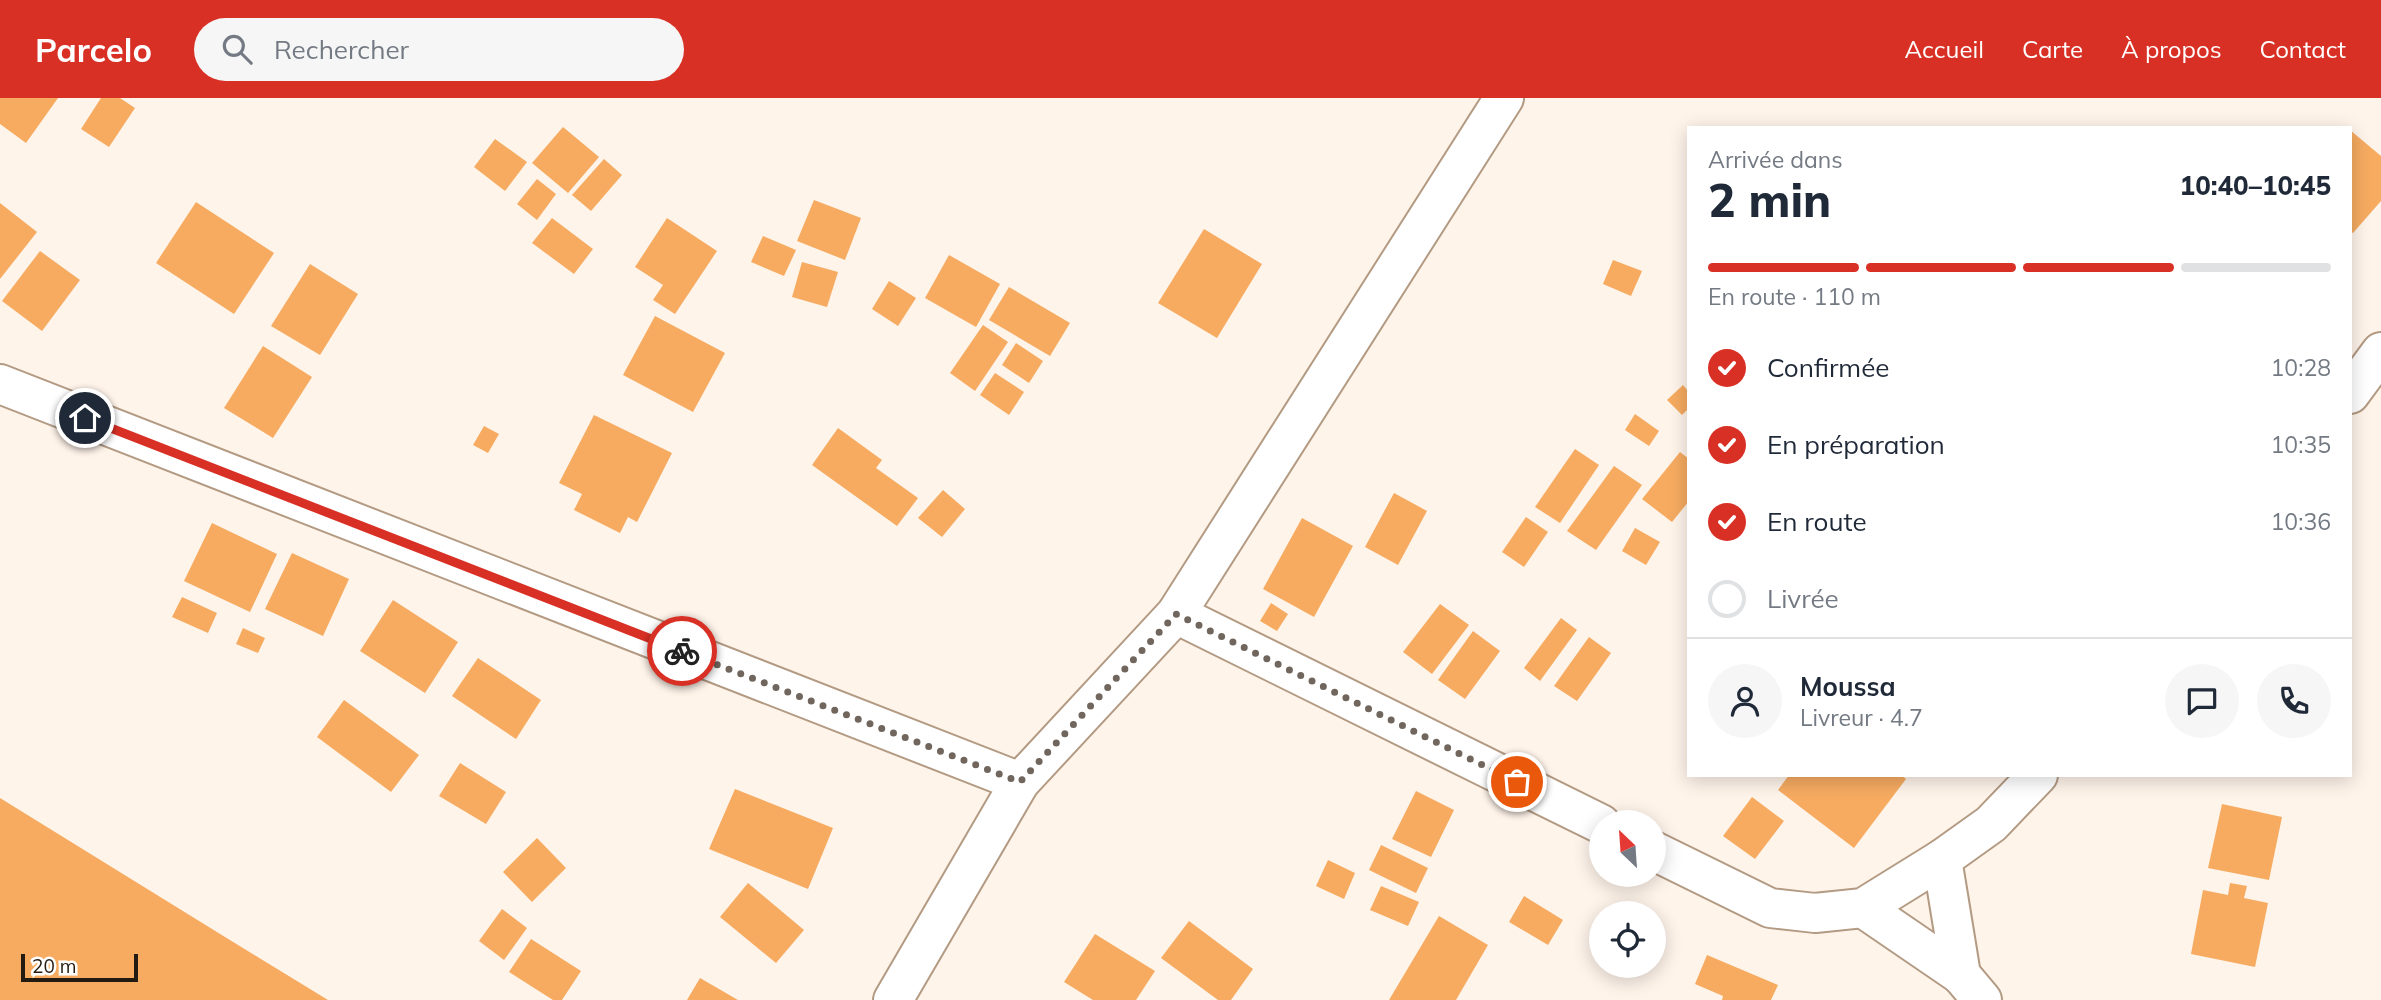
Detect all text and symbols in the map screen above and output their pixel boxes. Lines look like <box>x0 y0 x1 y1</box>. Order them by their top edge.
search box <box>194 18 684 81</box>
text: Parcelo <box>35 29 152 70</box>
icon: search <box>218 30 256 68</box>
text: Rechercher <box>274 33 409 66</box>
text: Accueil <box>1905 34 1984 64</box>
text: Carte <box>2022 34 2083 64</box>
text: À propos <box>2121 34 2222 64</box>
text: Contact <box>2260 34 2346 64</box>
text: Arrivée dans <box>1708 145 1843 174</box>
text: 10:40–10:45 <box>2180 169 2331 202</box>
text: 2 min <box>1708 171 1831 229</box>
text: En route · 110 m <box>1708 282 1881 311</box>
icon: check <box>1708 349 1746 387</box>
text: Confirmée <box>1767 351 1889 384</box>
text: 10:28 <box>2271 353 2331 382</box>
pin <box>55 388 115 448</box>
icon: home <box>66 399 104 437</box>
icon: check <box>1708 426 1746 464</box>
text: En préparation <box>1767 428 1945 461</box>
text: 10:35 <box>2271 430 2331 459</box>
icon: check <box>1708 503 1746 541</box>
text: En route <box>1767 505 1867 538</box>
text: 10:36 <box>2271 507 2331 536</box>
text: Livrée <box>1767 582 1839 615</box>
courier <box>647 616 717 686</box>
icon: bike <box>663 632 701 670</box>
button: person <box>1708 664 1782 738</box>
button: chat <box>2165 664 2239 738</box>
button: phone <box>2257 664 2331 738</box>
text: Moussa <box>1800 670 1896 703</box>
text: Livreur · 4.7 <box>1800 703 1923 732</box>
pin <box>1487 752 1547 812</box>
icon: bag <box>1498 763 1536 801</box>
north arrow <box>1589 810 1666 887</box>
map controls <box>1589 810 1666 978</box>
button: locate <box>1589 901 1666 978</box>
scale bar <box>21 951 138 983</box>
text: 20 m <box>32 954 76 978</box>

